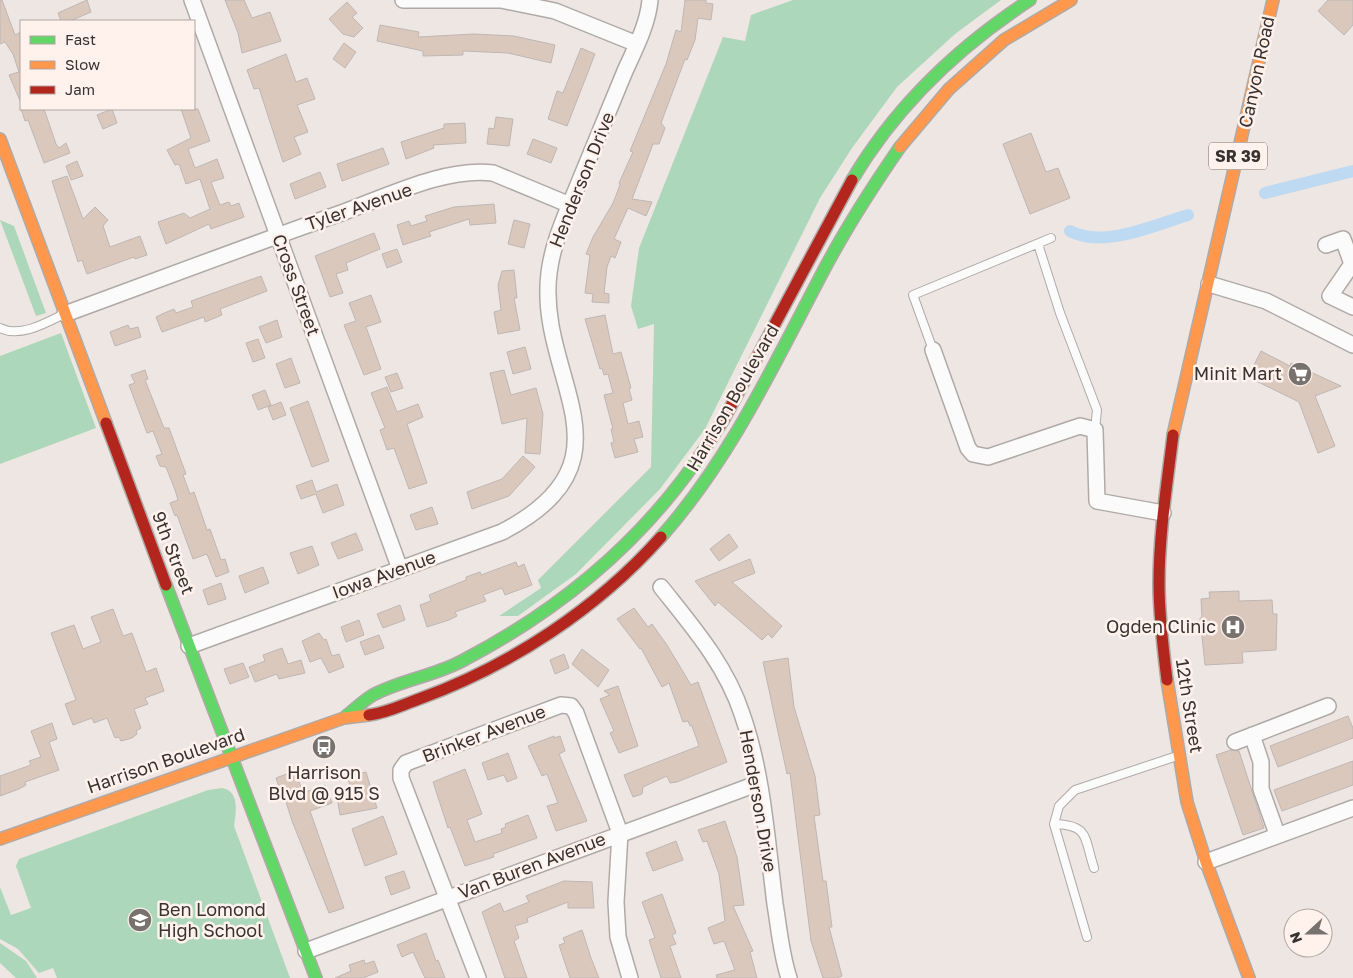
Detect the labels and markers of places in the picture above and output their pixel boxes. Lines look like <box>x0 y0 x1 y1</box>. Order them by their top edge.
supermarket icon: Minit Mart <box>1287 361 1313 387</box>
place label: Minit Mart <box>1194 362 1282 384</box>
hospital icon: Ogden Clinic <box>1220 614 1246 640</box>
place label: Ogden Clinic <box>1106 615 1216 637</box>
bus stop icon: Harrison Blvd @ 915 S <box>311 734 337 760</box>
place label: Harrison Blvd @ 915 S <box>268 761 380 804</box>
place label: Ben Lomond High School <box>158 898 266 941</box>
school or university icon: Ben Lomond High School <box>127 907 153 933</box>

